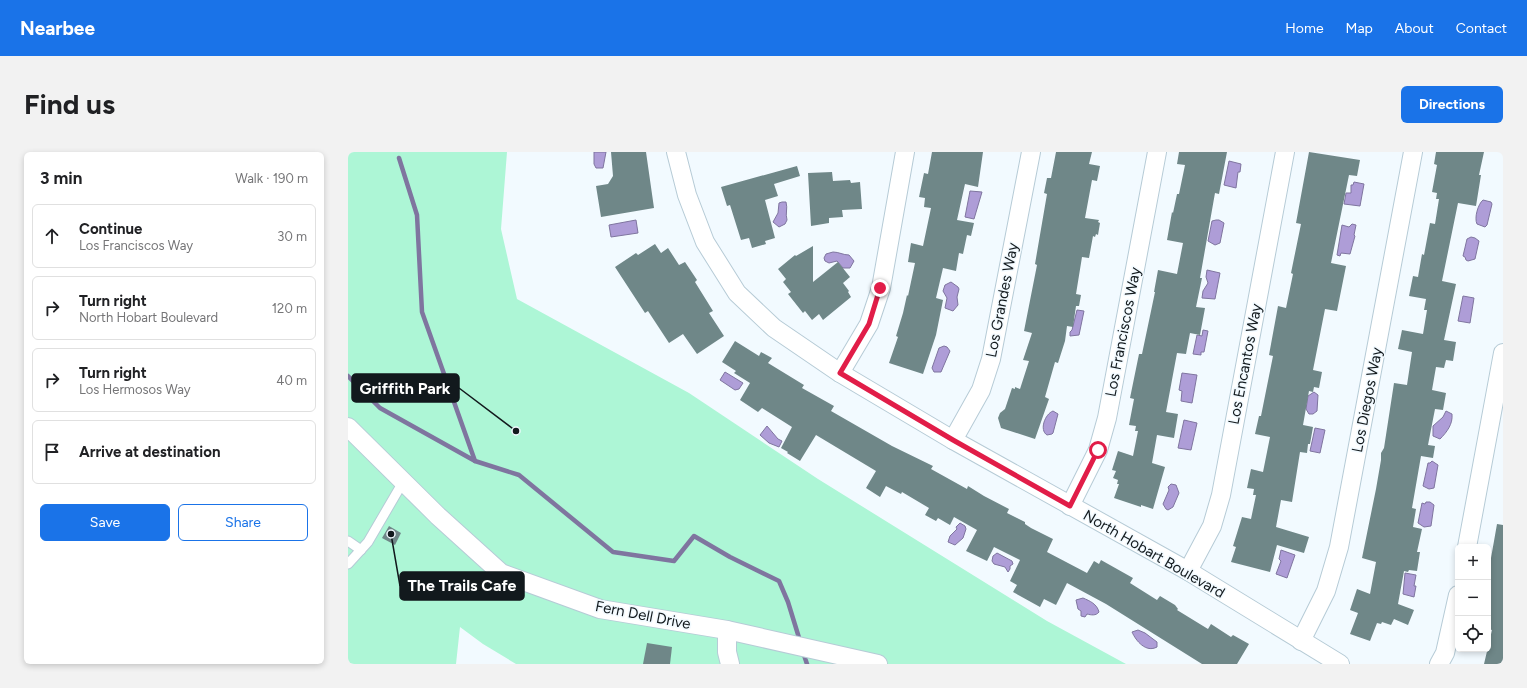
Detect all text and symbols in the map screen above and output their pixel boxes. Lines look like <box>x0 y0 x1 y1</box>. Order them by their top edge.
text: Nearbee <box>20 17 95 40</box>
text: Home <box>1285 20 1324 37</box>
text: Map <box>1346 20 1373 37</box>
text: About <box>1395 20 1434 37</box>
text: Contact <box>1456 20 1507 37</box>
button: Directions <box>1401 86 1503 123</box>
text: Find us <box>24 87 115 121</box>
text: 3 min <box>40 168 82 188</box>
text: Walk · 190 m <box>235 171 308 186</box>
text: Continue <box>79 220 142 238</box>
icon: ahead <box>41 225 63 247</box>
text: 30 m <box>277 229 307 244</box>
text: Los Franciscos Way <box>79 238 193 253</box>
street label: Los Grandes Way <box>982 241 1022 359</box>
street label: Los Franciscos Way <box>1102 266 1144 398</box>
route end <box>871 279 889 297</box>
text: Turn right <box>79 292 147 310</box>
icon: right <box>41 297 63 319</box>
text: 120 m <box>272 301 307 316</box>
street label: Los Encantos Way <box>1224 302 1266 426</box>
text: North Hobart Boulevard <box>79 310 218 325</box>
street label: Los Diegos Way <box>1348 346 1386 454</box>
text: Turn right <box>79 364 147 382</box>
icon: right <box>41 369 63 391</box>
text: 40 m <box>276 373 307 388</box>
callout: Griffith Park <box>352 374 459 402</box>
text: Griffith Park <box>360 379 451 398</box>
text: Los Hermosos Way <box>79 382 191 397</box>
icon: arrive <box>41 441 63 463</box>
route start <box>1089 441 1107 459</box>
text: Arrive at destination <box>79 443 220 461</box>
button: Save <box>40 504 170 541</box>
button: Share <box>178 504 308 541</box>
street label: North Hobart Boulevard <box>1080 506 1228 602</box>
map controls <box>1455 544 1491 652</box>
button: + <box>1455 544 1491 580</box>
callout: The Trails Cafe <box>400 572 524 600</box>
text: The Trails Cafe <box>408 576 517 595</box>
button: − <box>1455 580 1491 616</box>
street label: Fern Dell Drive <box>594 597 692 633</box>
button: locate <box>1455 616 1491 652</box>

